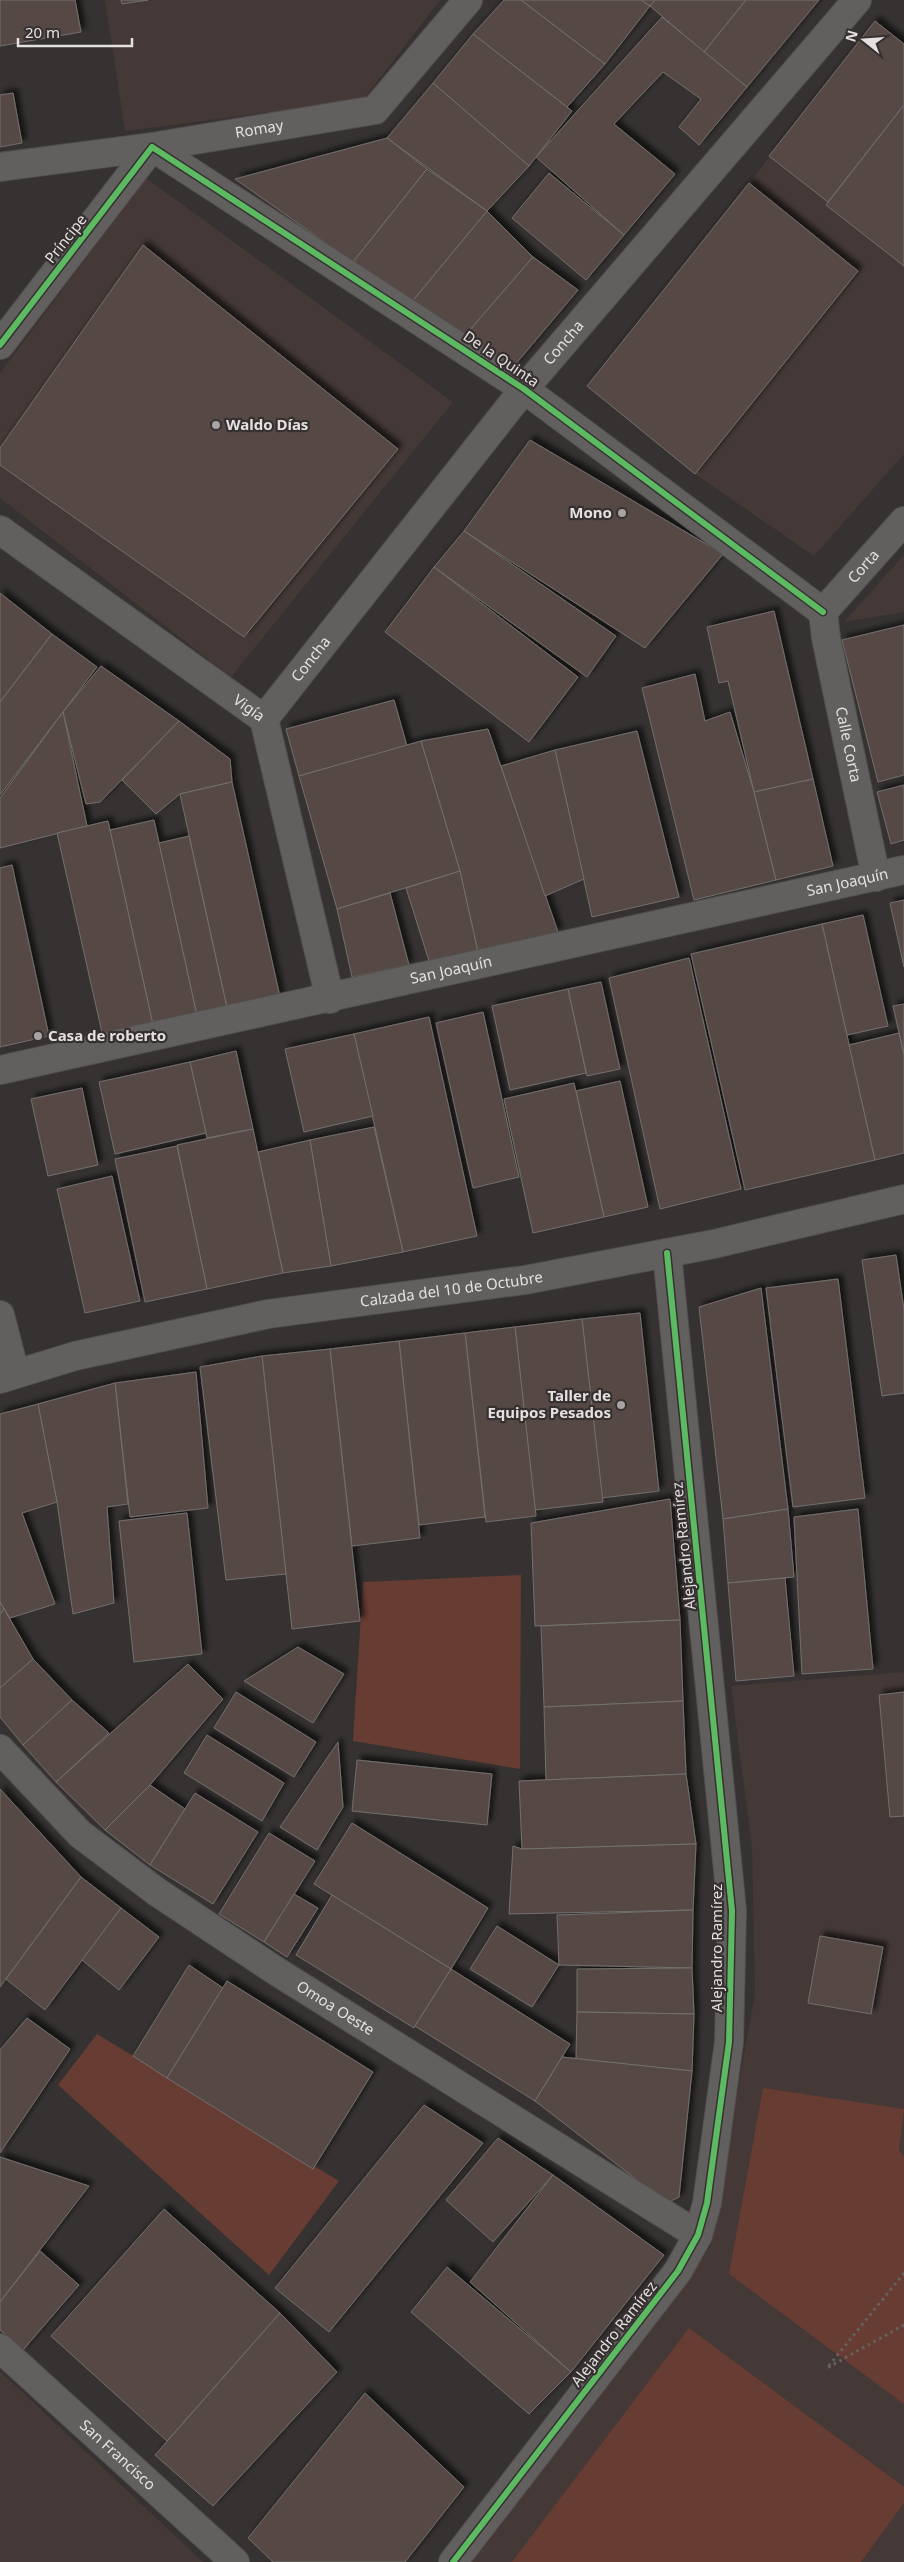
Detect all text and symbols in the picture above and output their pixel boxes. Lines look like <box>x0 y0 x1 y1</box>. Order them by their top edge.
scale bar <box>18 15 131 47</box>
north arrow <box>839 15 889 65</box>
text: 20 m <box>25 22 60 42</box>
text: N <box>840 28 862 44</box>
street label: Romay <box>233 114 285 142</box>
street label: Príncipe <box>40 210 91 267</box>
street label: Concha <box>538 316 588 369</box>
street label: De la Quinta <box>460 325 543 391</box>
place label: Waldo Días <box>226 414 308 434</box>
marker: Waldo Días <box>210 419 222 431</box>
place label: Mono <box>569 502 612 522</box>
marker: Mono <box>616 507 628 519</box>
street label: Corta <box>843 545 883 587</box>
street label: Concha <box>286 632 334 686</box>
street label: Vigía <box>230 689 269 725</box>
street label: Calle Corta <box>832 705 867 784</box>
street label: San Joaquín <box>805 863 890 900</box>
street label: San Joaquín <box>408 950 494 988</box>
place label: Casa de roberto <box>48 1025 166 1045</box>
marker: Casa de roberto <box>32 1030 44 1042</box>
street label: Calzada del 10 de Octubre <box>359 1266 544 1311</box>
place label: Taller de Equipos Pesados <box>487 1385 611 1422</box>
marker: Taller de Equipos Pesados <box>615 1399 627 1411</box>
street label: Alejandro Ramírez <box>666 1481 700 1611</box>
street label: Alejandro Ramírez <box>706 1884 726 2012</box>
street label: Omoa Oeste <box>293 1975 379 2039</box>
street label: Alejandro Ramírez <box>566 2277 661 2390</box>
street label: San Francisco <box>76 2415 160 2494</box>

